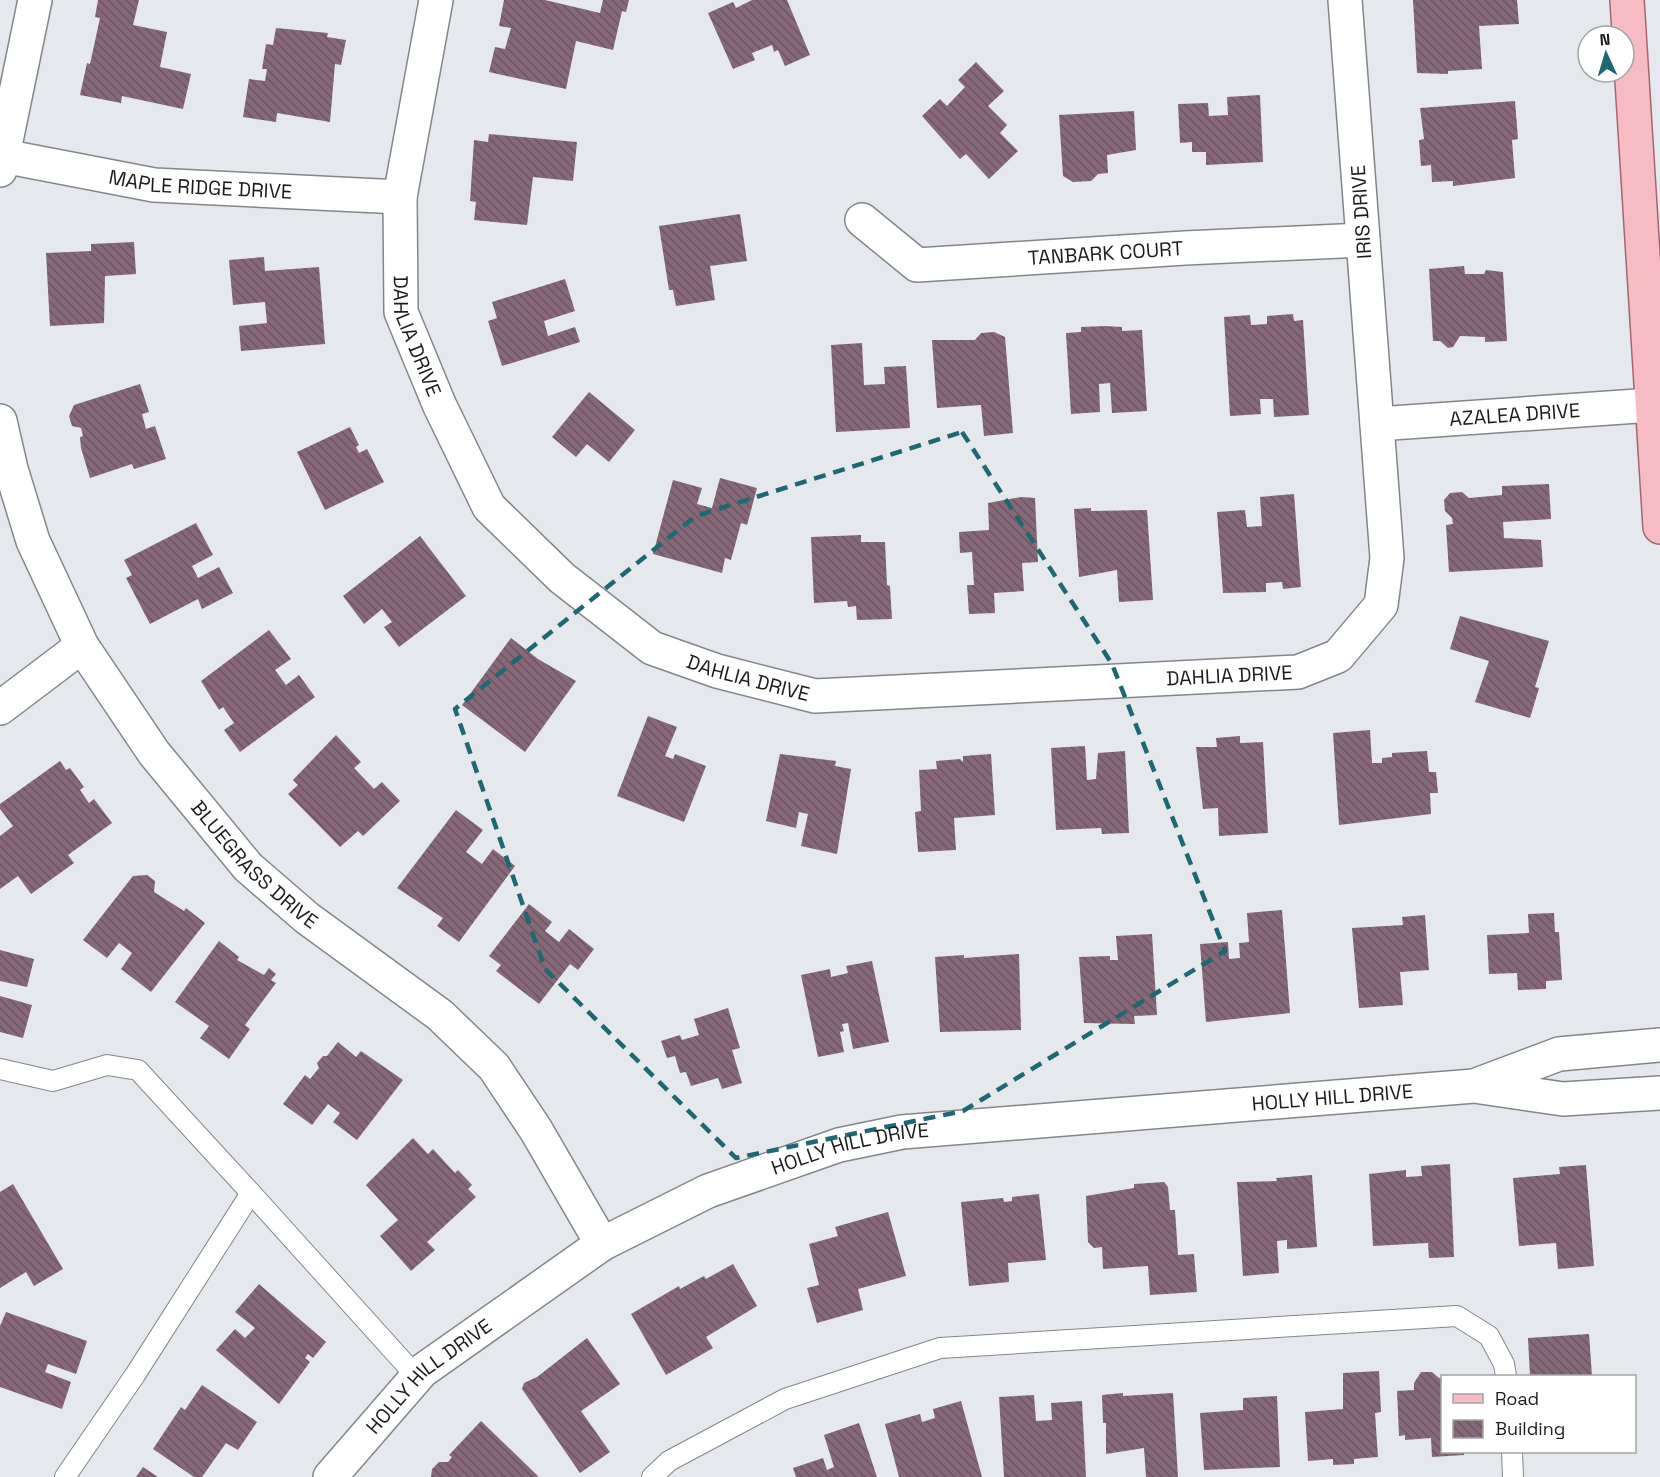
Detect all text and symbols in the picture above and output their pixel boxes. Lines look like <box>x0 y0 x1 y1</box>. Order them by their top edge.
north arrow <box>1576 24 1636 84</box>
text: N <box>1599 29 1611 50</box>
street label: MAPLE RIDGE DRIVE <box>107 164 293 205</box>
street label: IRIS DRIVE <box>1345 164 1377 260</box>
street label: TANBARK COURT <box>1027 235 1184 271</box>
street label: DAHLIA DRIVE <box>388 275 447 400</box>
street label: AZALEA DRIVE <box>1448 397 1581 432</box>
street label: DAHLIA DRIVE <box>683 648 812 707</box>
street label: DAHLIA DRIVE <box>1165 659 1293 692</box>
street label: BLUEGRASS DRIVE <box>185 795 323 935</box>
street label: HOLLY HILL DRIVE <box>1251 1078 1414 1117</box>
street label: HOLLY HILL DRIVE <box>768 1117 930 1181</box>
street label: HOLLY HILL DRIVE <box>360 1313 497 1439</box>
legend <box>1441 1375 1636 1453</box>
text: Road <box>1495 1387 1539 1410</box>
text: Building <box>1495 1417 1565 1440</box>

